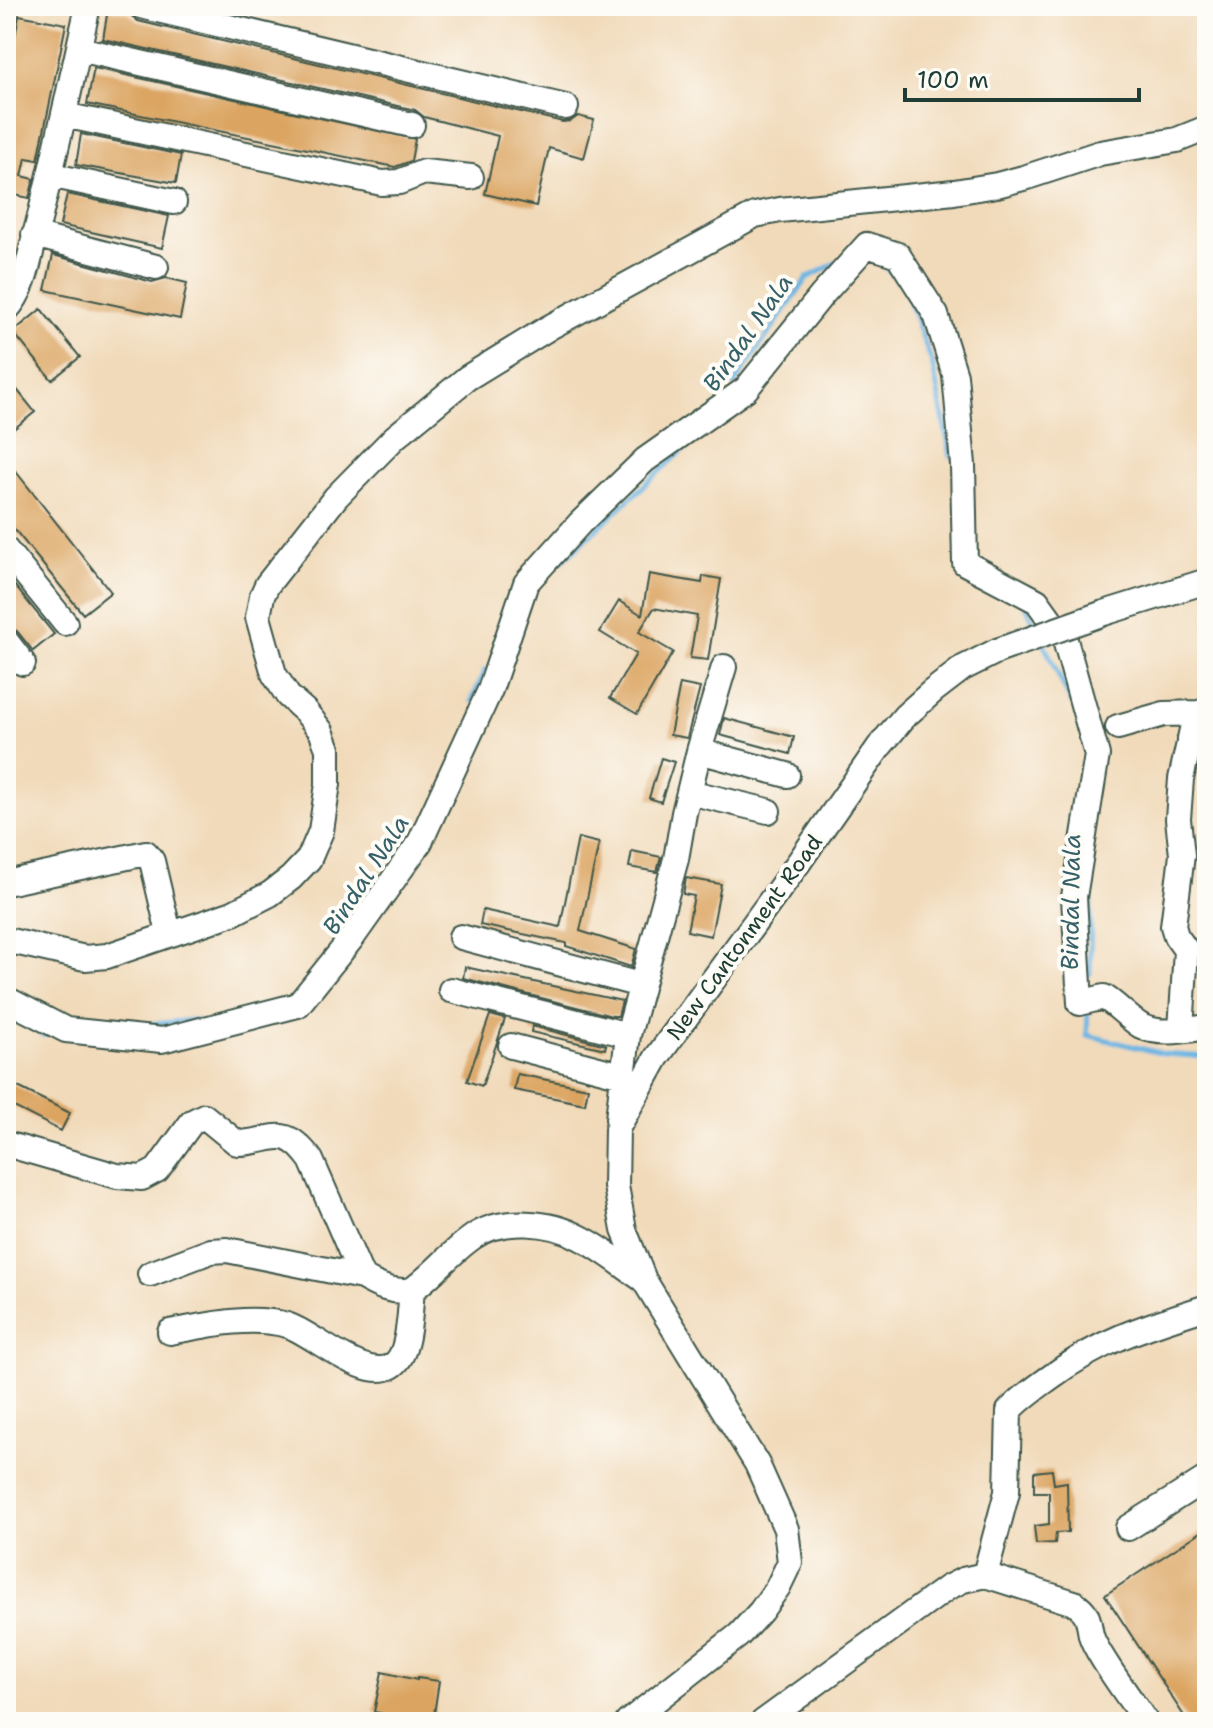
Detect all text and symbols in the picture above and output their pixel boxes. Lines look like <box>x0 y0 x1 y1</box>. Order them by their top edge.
scale bar <box>905 52 1139 102</box>
text: 100 m <box>917 64 989 96</box>
water label: Bindal Nala <box>696 268 800 398</box>
water label: Bindal Nala <box>315 809 417 941</box>
street label: New Cantonment Road <box>660 829 829 1046</box>
water label: Bindal Nala <box>1054 833 1088 971</box>

